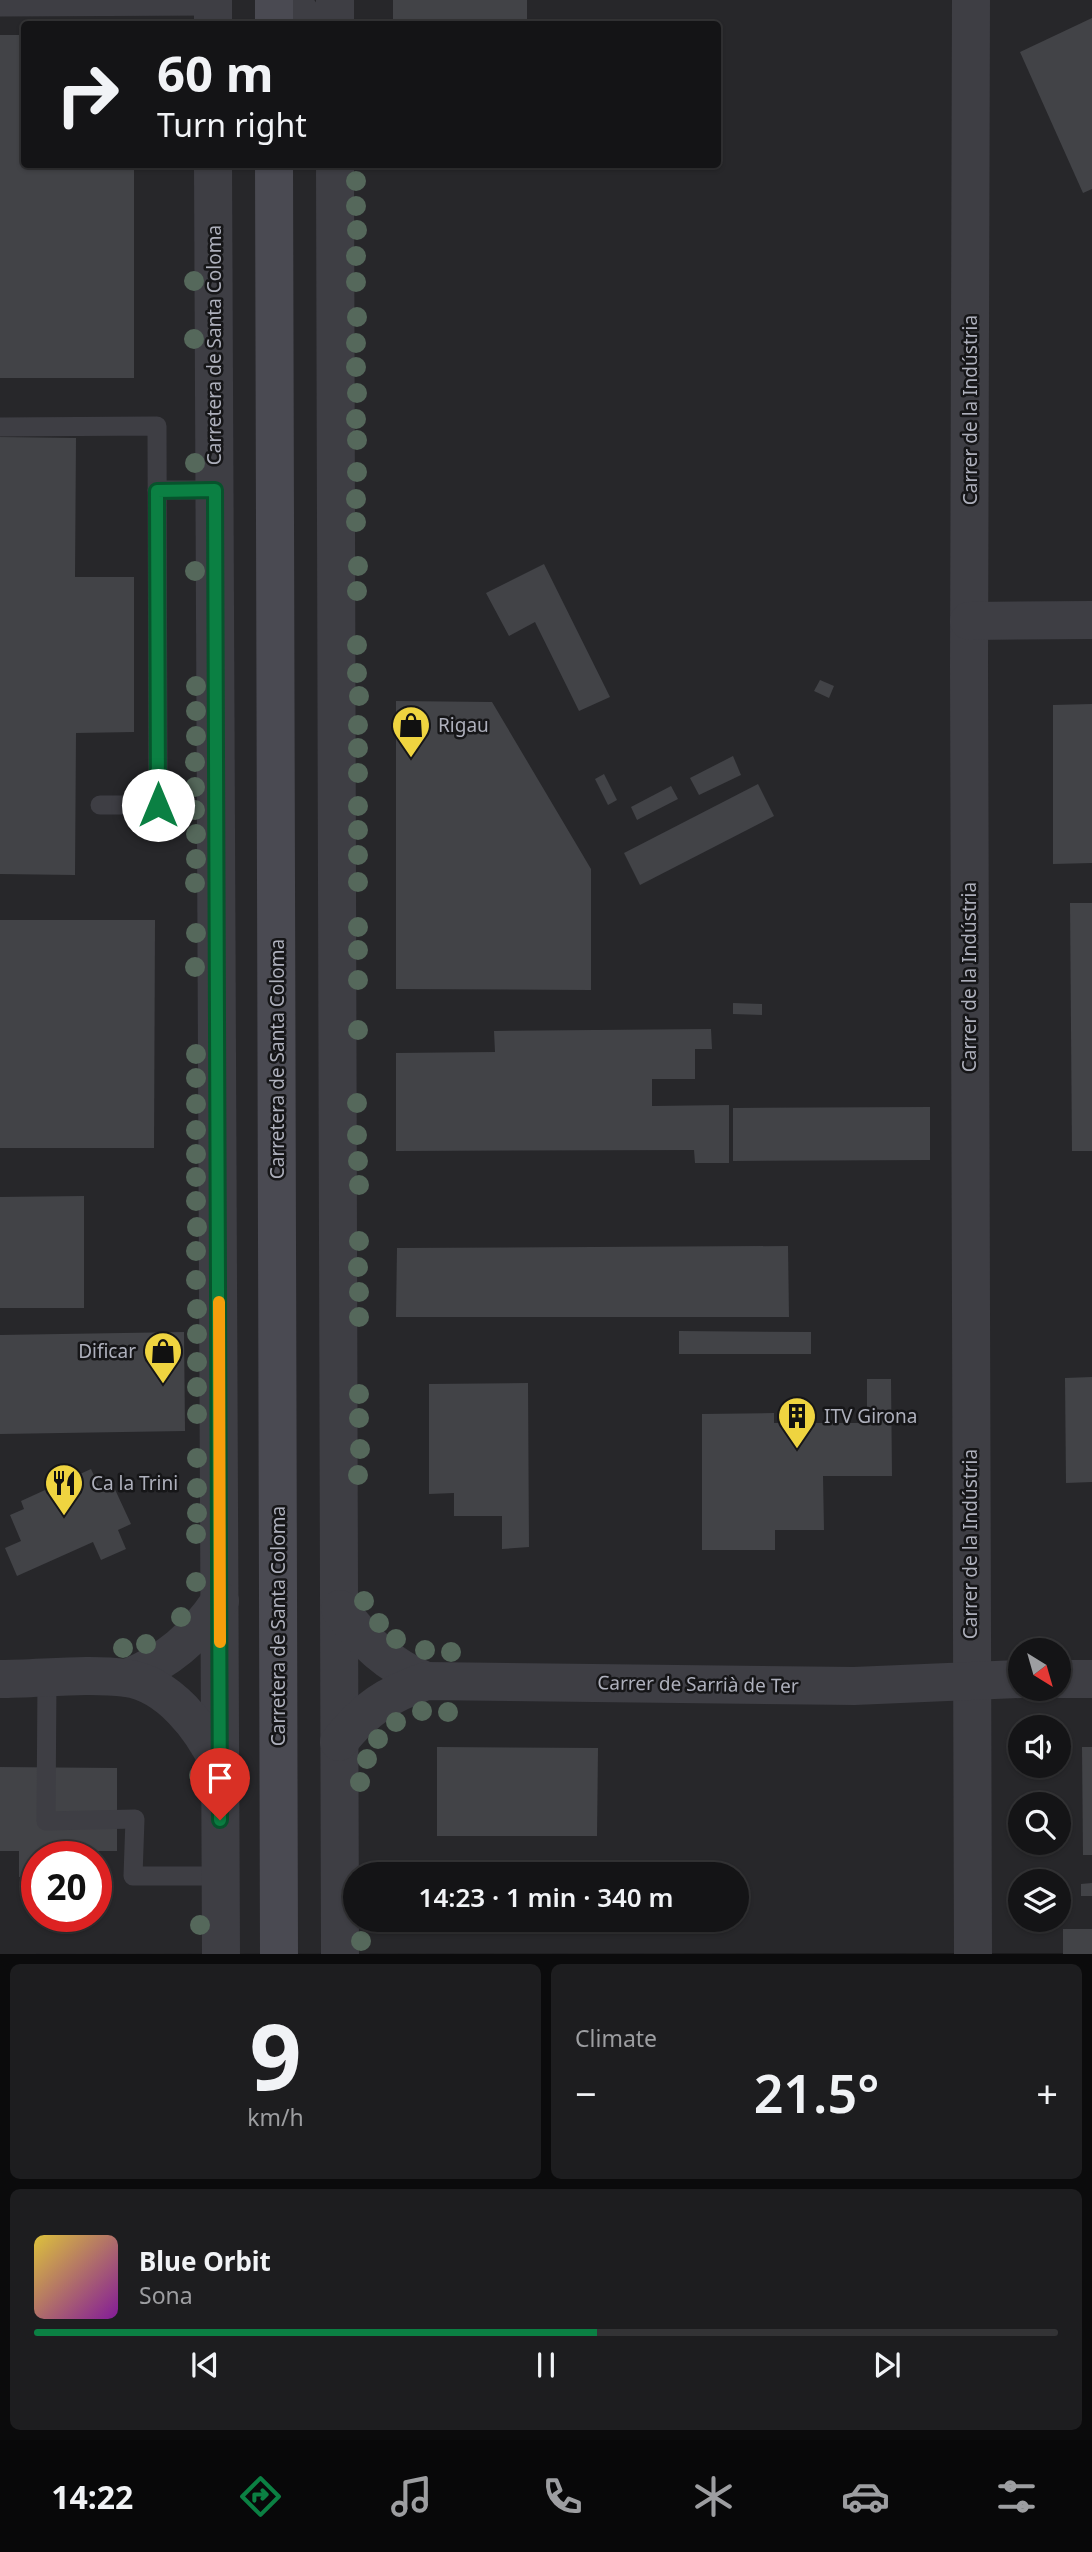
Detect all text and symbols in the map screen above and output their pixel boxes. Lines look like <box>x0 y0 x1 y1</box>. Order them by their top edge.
text: 60 m <box>157 40 274 106</box>
icon: right <box>42 49 133 140</box>
text: Turn right <box>157 103 307 146</box>
street label: Carretera de Santa Coloma <box>201 225 227 465</box>
street label: Carrer de la Indústria <box>957 315 983 505</box>
shop icon: Rigau <box>390 704 432 759</box>
place label: Rigau <box>438 712 489 738</box>
position arrow <box>121 768 195 842</box>
street label: Carrer de la Indústria <box>956 882 982 1072</box>
street label: Carretera de Santa Coloma <box>264 939 290 1179</box>
shop icon: Dificar <box>142 1330 184 1385</box>
place label: Dificar <box>78 1338 136 1364</box>
building icon: ITV Girona <box>776 1395 818 1450</box>
place label: ITV Girona <box>824 1403 917 1429</box>
street label: Carrer de la Indústria <box>957 1449 983 1639</box>
restaurant icon: Ca la Trini <box>43 1462 85 1517</box>
place label: Ca la Trini <box>91 1470 178 1496</box>
street label: Carretera de Santa Coloma <box>265 1506 291 1746</box>
north arrow <box>1008 1638 1071 1701</box>
map controls <box>1008 1638 1071 1932</box>
street label: Carrer de Sarrià de Ter <box>597 1669 799 1699</box>
button: sound <box>1008 1715 1071 1778</box>
pin <box>190 1748 250 1820</box>
icon: arrive <box>201 1759 239 1797</box>
button: search <box>1008 1792 1071 1855</box>
speed limit sign: 20 <box>21 1841 112 1932</box>
button: layers <box>1008 1869 1071 1932</box>
text: 14:23 · 1 min · 340 m <box>419 1879 673 1915</box>
text: 9 <box>249 1993 302 2117</box>
text: Climate <box>575 2022 657 2054</box>
text: 21.5° <box>754 2057 879 2128</box>
text: − <box>575 2067 597 2119</box>
text: + <box>1036 2067 1058 2119</box>
text: km/h <box>247 2101 304 2133</box>
text: Blue Orbit <box>139 2243 271 2279</box>
text: Sona <box>139 2279 193 2311</box>
icon: previous <box>186 2346 224 2384</box>
icon: pause <box>527 2346 565 2384</box>
icon: next <box>868 2346 906 2384</box>
icon: directions <box>236 2472 285 2521</box>
icon: music <box>387 2472 436 2521</box>
icon: phone <box>538 2472 587 2521</box>
icon: climate <box>689 2472 738 2521</box>
icon: car <box>841 2472 890 2521</box>
icon: filters <box>992 2472 1041 2521</box>
text: 14:22 <box>51 2475 133 2518</box>

